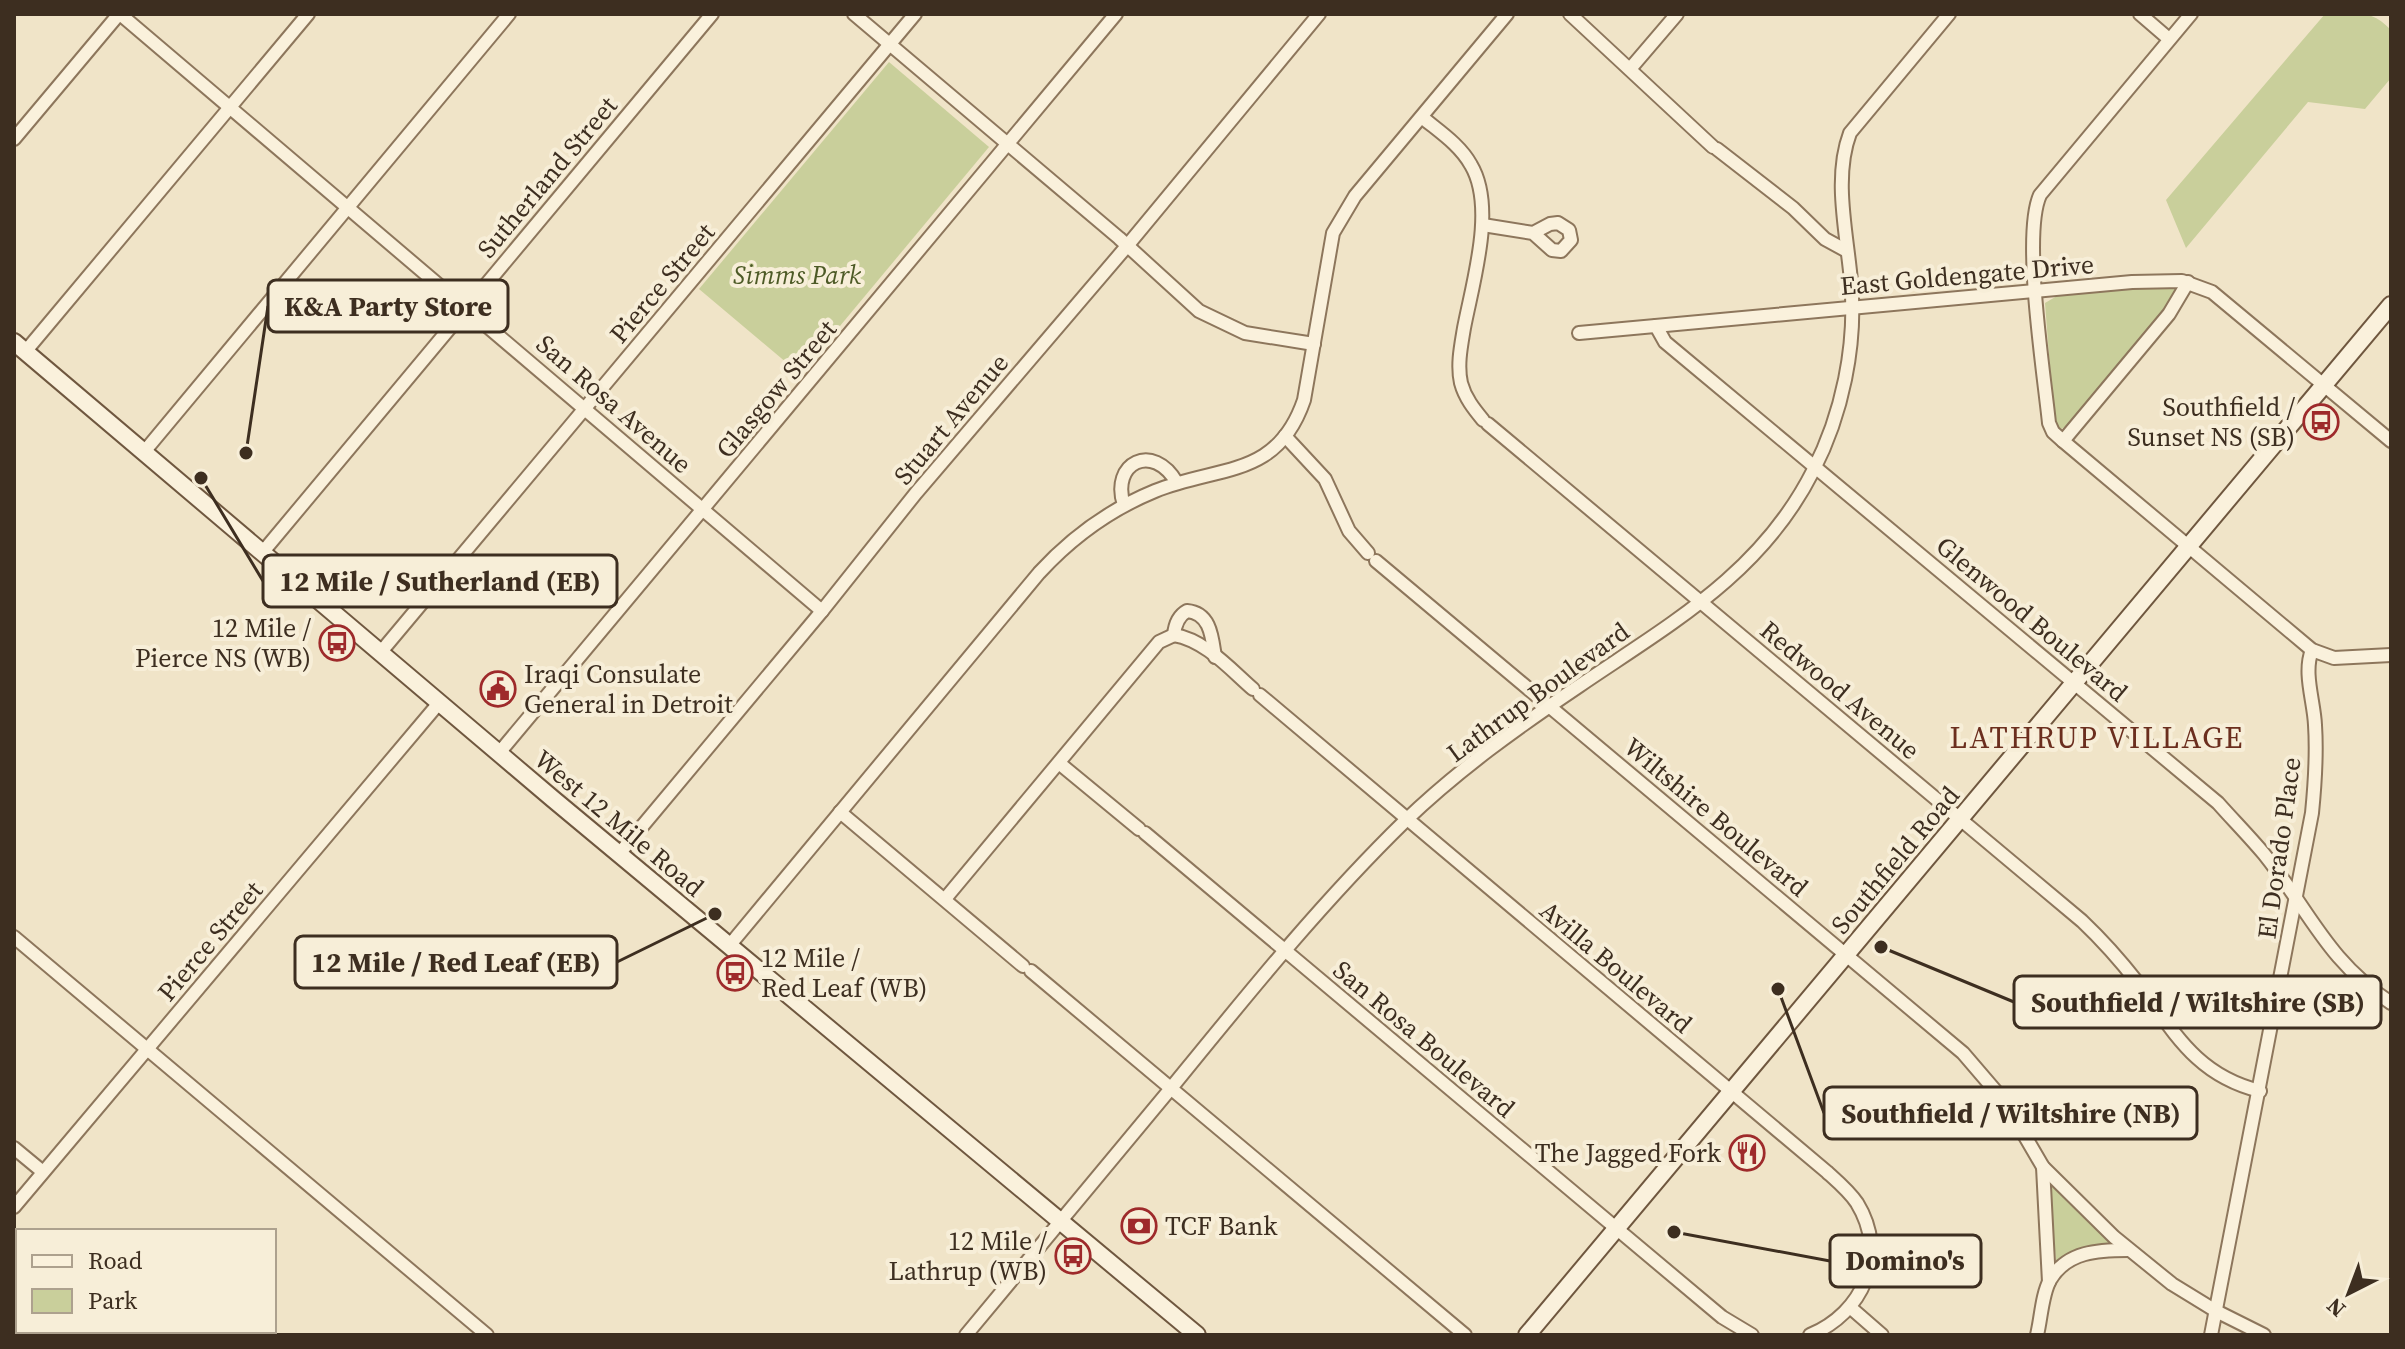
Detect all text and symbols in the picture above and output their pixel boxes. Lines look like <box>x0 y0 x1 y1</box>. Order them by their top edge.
street label: Sutherland Street <box>469 88 626 265</box>
street label: Pierce Street <box>601 215 723 351</box>
street label: East Goldengate Drive <box>1839 246 2095 304</box>
park label: Simms Park <box>733 257 862 293</box>
callout: K&A Party Store <box>268 280 508 332</box>
text: K&A Party Store <box>284 287 492 325</box>
street label: Glasgow Street <box>707 312 845 466</box>
street label: San Rosa Avenue <box>529 326 699 482</box>
street label: Stuart Avenue <box>885 346 1017 492</box>
place label: Southfield / Sunset NS (SB) <box>2128 389 2295 455</box>
bus stop icon: Southfield / Sunset NS (SB) <box>2302 403 2340 441</box>
street label: Glenwood Boulevard <box>1929 528 2136 710</box>
callout: 12 Mile / Sutherland (EB) <box>263 555 617 607</box>
text: 12 Mile / Sutherland (EB) <box>279 562 601 600</box>
place label: 12 Mile / Pierce NS (WB) <box>135 610 311 676</box>
street label: Redwood Avenue <box>1752 612 1928 768</box>
street label: Lathrup Boulevard <box>1439 613 1637 770</box>
bus stop icon: 12 Mile / Pierce NS (WB) <box>318 624 356 662</box>
place label: Iraqi Consulate General in Detroit <box>524 656 733 722</box>
public building icon: Iraqi Consulate General in Detroit <box>479 670 517 708</box>
district label: LATHRUP VILLAGE <box>1950 717 2244 758</box>
street label: Wiltshire Boulevard <box>1616 729 1816 905</box>
street label: West 12 Mile Road <box>526 741 712 905</box>
street label: El Dorado Place <box>2248 755 2310 941</box>
street label: Southfield Road <box>1822 778 1968 942</box>
street label: Pierce Street <box>149 873 271 1009</box>
street label: Avilla Boulevard <box>1532 893 1700 1042</box>
callout: 12 Mile / Red Leaf (EB) <box>295 936 617 988</box>
place label: 12 Mile / Red Leaf (WB) <box>761 940 927 1006</box>
text: 12 Mile / Red Leaf (EB) <box>311 943 601 981</box>
street label: San Rosa Boulevard <box>1325 952 1523 1126</box>
bus stop icon: 12 Mile / Red Leaf (WB) <box>716 954 754 992</box>
callout: Southfield / Wiltshire (SB) <box>2014 976 2381 1028</box>
text: Southfield / Wiltshire (SB) <box>2031 983 2365 1021</box>
callout: Southfield / Wiltshire (NB) <box>1824 1087 2197 1139</box>
text: Southfield / Wiltshire (NB) <box>1841 1094 2181 1132</box>
restaurant icon: The Jagged Fork <box>1728 1134 1766 1172</box>
place label: The Jagged Fork <box>1535 1135 1722 1171</box>
bank icon: TCF Bank <box>1120 1207 1158 1245</box>
place label: TCF Bank <box>1165 1208 1278 1244</box>
place label: 12 Mile / Lathrup (WB) <box>889 1223 1047 1289</box>
legend <box>16 1229 276 1333</box>
callout: Domino's <box>1830 1235 1981 1287</box>
bus stop icon: 12 Mile / Lathrup (WB) <box>1054 1237 1092 1275</box>
text: Domino's <box>1845 1241 1965 1279</box>
text: Road <box>88 1244 143 1277</box>
north arrow <box>2309 1253 2389 1333</box>
text: Park <box>88 1284 138 1317</box>
text: N <box>2320 1291 2352 1324</box>

